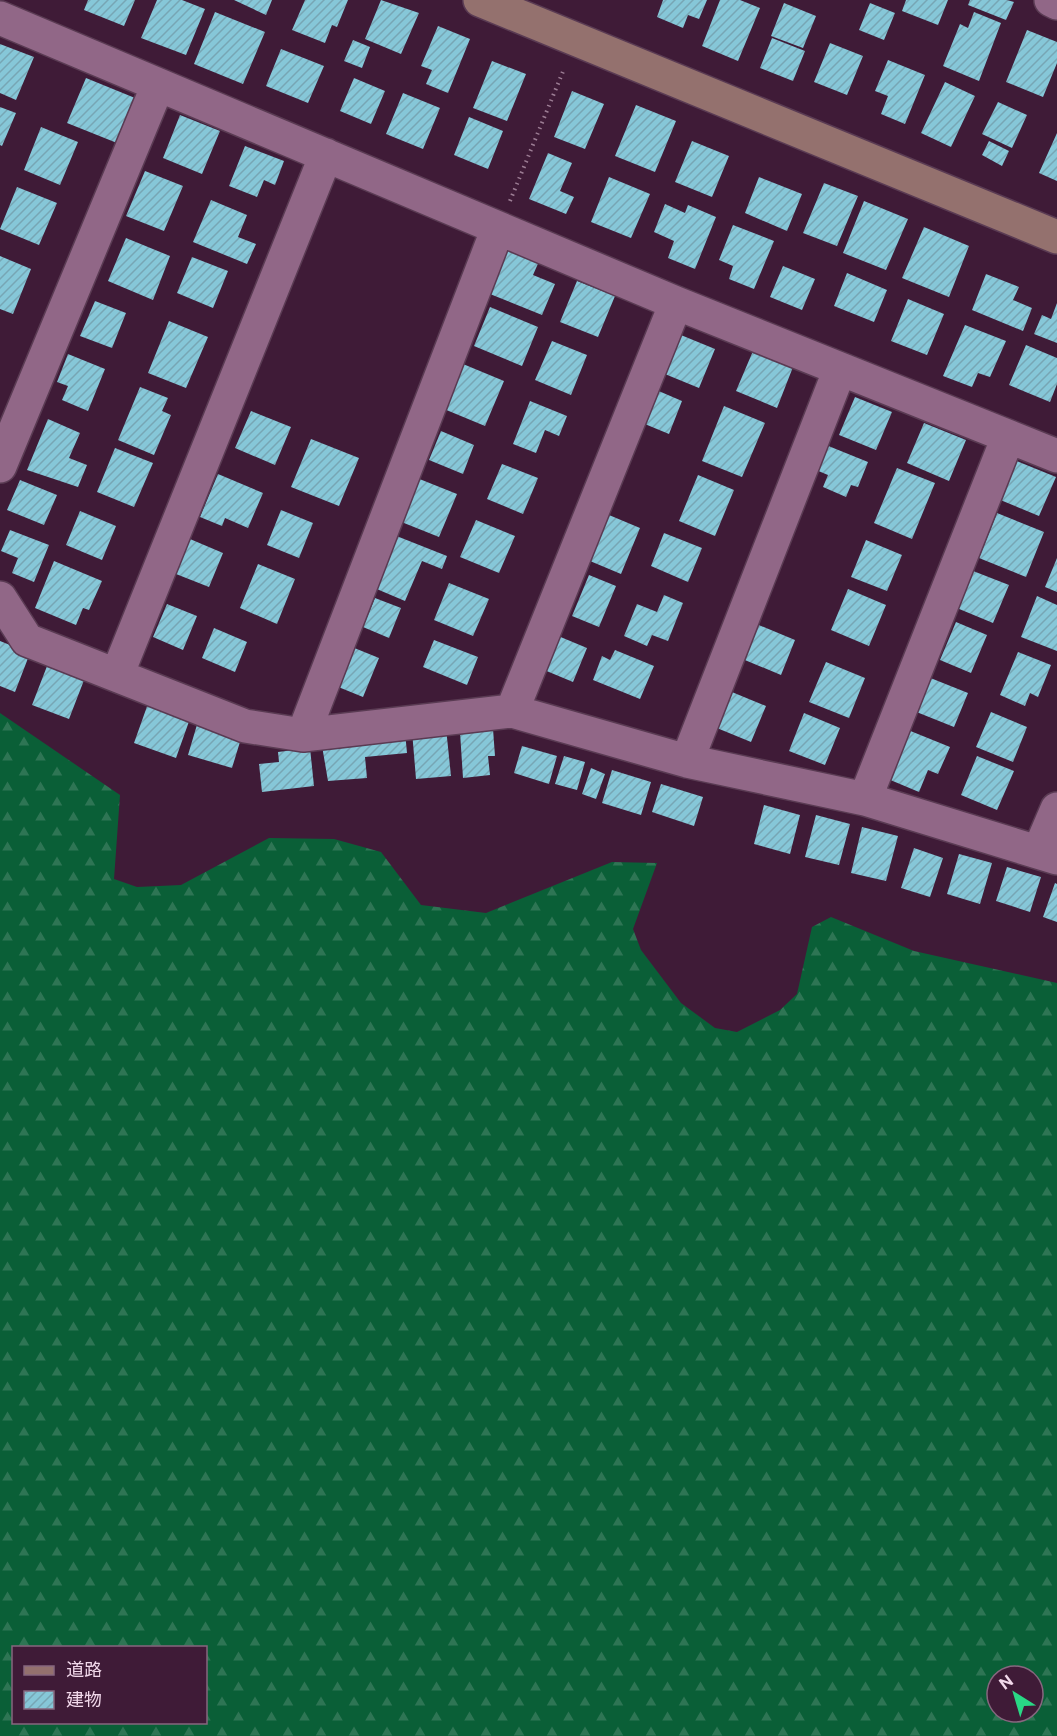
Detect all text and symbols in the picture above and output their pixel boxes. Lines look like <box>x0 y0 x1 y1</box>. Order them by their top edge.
legend <box>12 1646 207 1724</box>
text: 道路 <box>66 1659 102 1680</box>
north arrow <box>985 1664 1045 1724</box>
text: N <box>996 1671 1017 1694</box>
text: 建物 <box>66 1689 102 1710</box>

